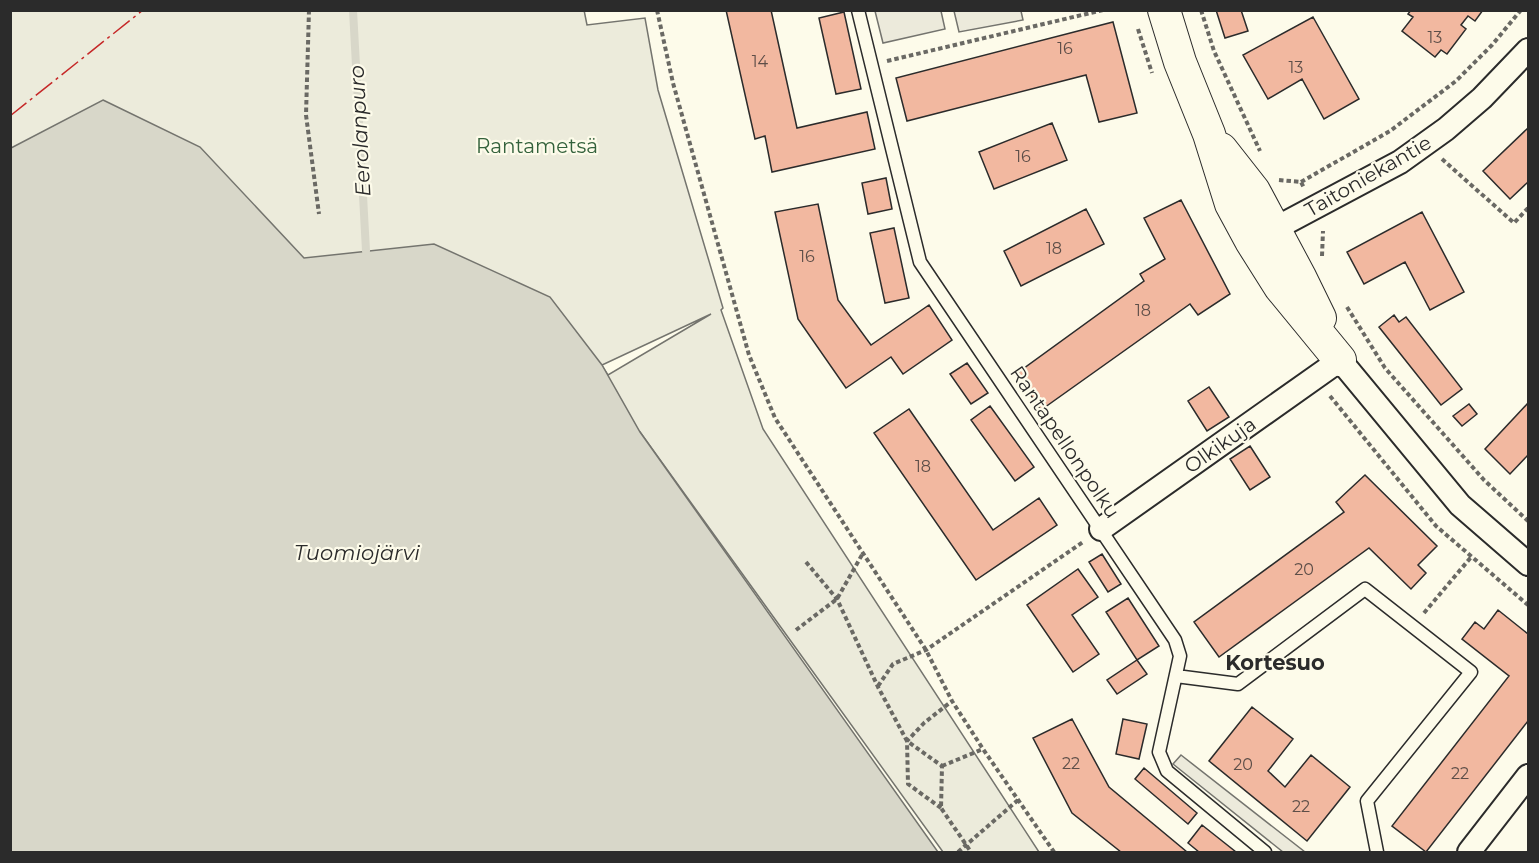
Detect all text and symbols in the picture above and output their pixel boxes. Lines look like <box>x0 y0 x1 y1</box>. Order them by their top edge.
house number: 13 <box>1428 28 1442 47</box>
house number: 16 <box>1057 39 1073 58</box>
house number: 14 <box>752 52 769 71</box>
house number: 13 <box>1289 58 1303 77</box>
water label: Eerolanpuro <box>344 65 375 197</box>
street label: Taitoniekantie <box>1301 130 1435 222</box>
park label: Rantametsä <box>476 134 598 158</box>
house number: 16 <box>1015 147 1031 166</box>
house number: 18 <box>1046 239 1062 258</box>
house number: 16 <box>799 247 815 266</box>
house number: 18 <box>1135 301 1151 320</box>
street label: Rantapellonpolku <box>1005 361 1125 523</box>
street label: Olkikuja <box>1180 412 1260 478</box>
house number: 18 <box>915 457 931 476</box>
water label: Tuomiojärvi <box>294 540 420 565</box>
house number: 20 <box>1294 560 1314 579</box>
district label: Kortesuo <box>1225 650 1325 675</box>
house number: 22 <box>1062 754 1080 773</box>
house number: 20 <box>1233 755 1253 774</box>
house number: 22 <box>1451 764 1469 783</box>
house number: 22 <box>1292 797 1310 816</box>

